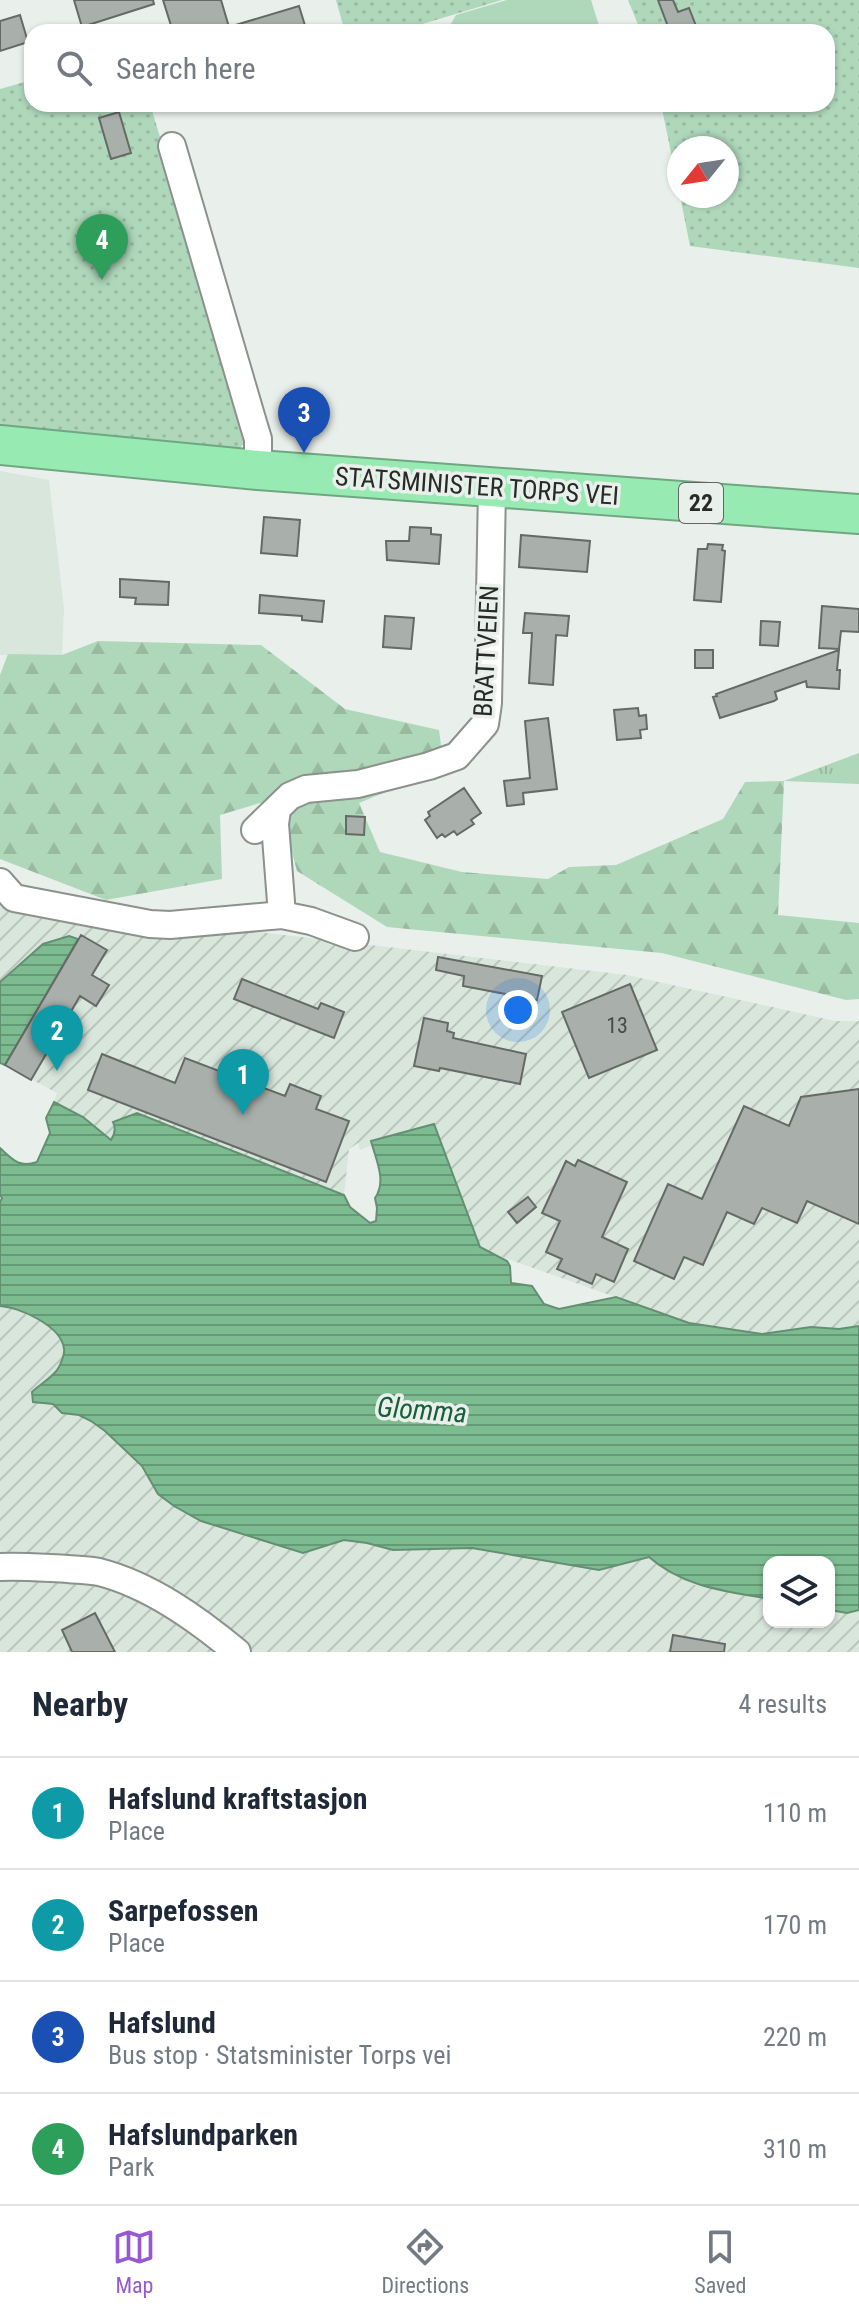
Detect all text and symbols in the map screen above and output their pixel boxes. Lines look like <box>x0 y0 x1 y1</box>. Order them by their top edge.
search box <box>24 24 835 112</box>
icon: search <box>52 46 96 90</box>
text: Search here <box>116 51 256 86</box>
north arrow <box>667 136 739 208</box>
pin: 4 <box>76 214 128 280</box>
pin: 3 <box>278 387 330 453</box>
street label: STATSMINISTER TORPS VEI <box>334 461 620 511</box>
road number: 22 <box>679 483 723 523</box>
street label: BRATTVEIEN <box>468 584 504 718</box>
your location <box>498 990 538 1030</box>
pin: 2 <box>31 1005 83 1071</box>
house number: 13 <box>606 1013 628 1038</box>
pin: 1 <box>217 1049 269 1115</box>
water label: Glomma <box>376 1390 468 1430</box>
map controls <box>763 1556 835 1628</box>
button: layers <box>763 1556 835 1628</box>
text: Nearby <box>32 1684 128 1724</box>
text: 4 results <box>738 1689 827 1719</box>
text: Hafslund kraftstasjon <box>108 1781 367 1816</box>
text: 1 <box>51 1798 65 1828</box>
text: 110 m <box>763 1798 827 1828</box>
text: Place <box>108 1816 165 1846</box>
text: Sarpefossen <box>108 1893 259 1928</box>
text: 2 <box>51 1910 65 1940</box>
text: 170 m <box>763 1910 827 1940</box>
text: Place <box>108 1928 165 1958</box>
text: Hafslund <box>108 2005 216 2040</box>
text: 3 <box>51 2022 65 2052</box>
text: 220 m <box>763 2022 827 2052</box>
text: Bus stop · Statsminister Torps vei <box>108 2040 451 2070</box>
text: Hafslundparken <box>108 2117 298 2152</box>
text: 4 <box>51 2134 65 2164</box>
text: 310 m <box>763 2134 827 2164</box>
text: Park <box>108 2152 154 2182</box>
tab: Map <box>112 2225 156 2298</box>
tab: Directions <box>381 2225 469 2298</box>
tab: Saved <box>694 2225 747 2298</box>

